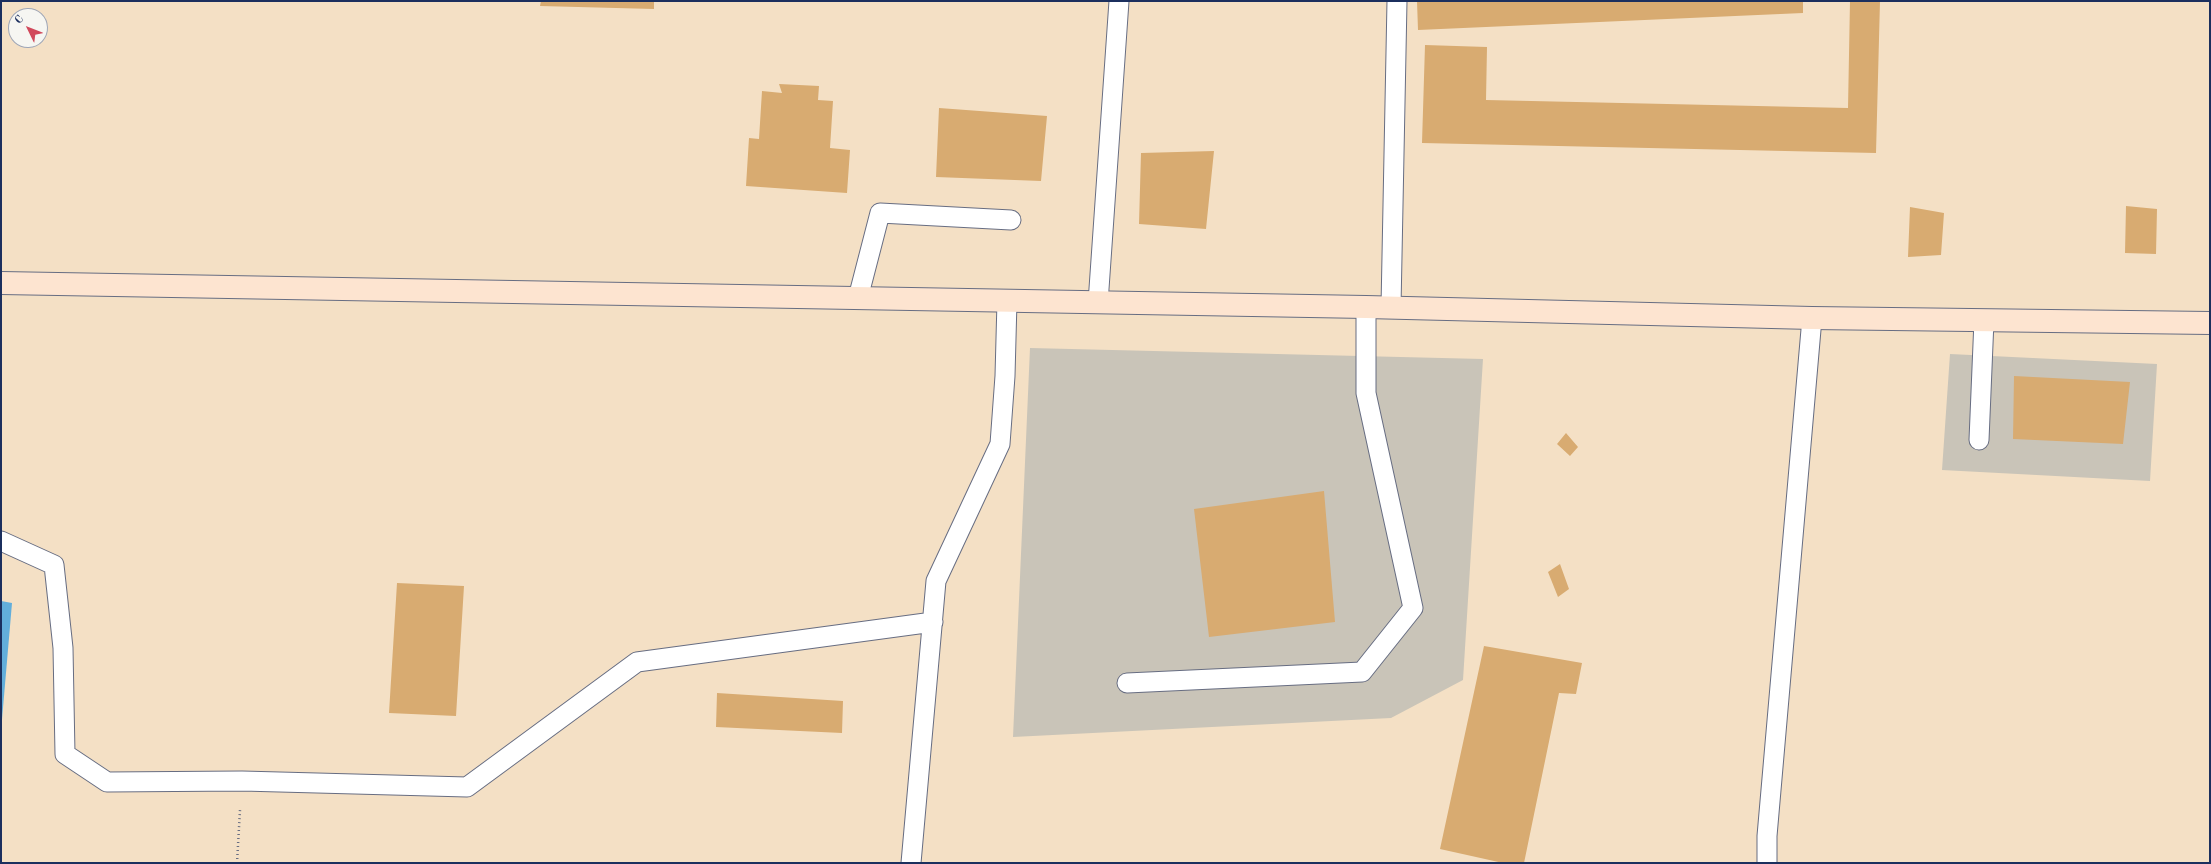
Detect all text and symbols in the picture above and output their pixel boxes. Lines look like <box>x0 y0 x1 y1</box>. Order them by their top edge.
north arrow <box>8 8 48 48</box>
text: С <box>13 14 26 27</box>

